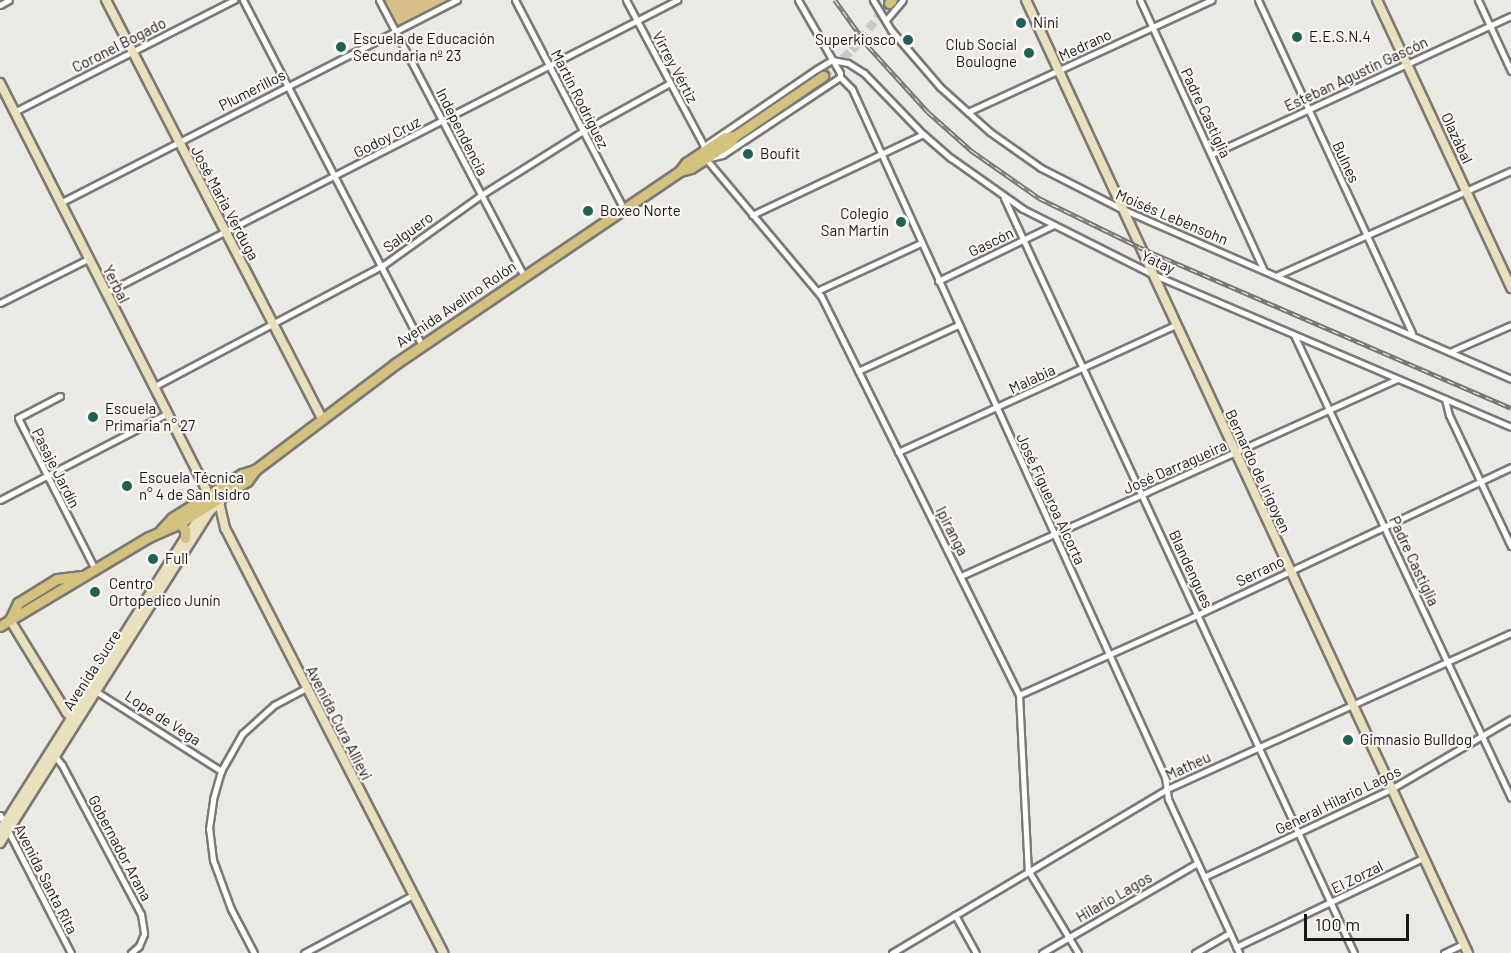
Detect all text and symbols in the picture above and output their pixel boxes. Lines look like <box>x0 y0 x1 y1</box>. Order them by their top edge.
street label: Coronel Bogado <box>69 14 169 76</box>
place label: Nini <box>1033 14 1059 32</box>
marker: Nini <box>1014 16 1028 30</box>
street label: Medrano <box>1056 25 1114 65</box>
street label: Virrey Vértiz <box>649 28 701 106</box>
place label: E.E.S.N.4 <box>1309 28 1371 46</box>
place label: Escuela de Educación Secundaria nº 23 <box>353 29 495 64</box>
marker: E.E.S.N.4 <box>1290 30 1304 44</box>
place label: Superkiosco <box>815 31 896 49</box>
marker: Superkiosco <box>901 33 915 47</box>
street label: Esteban Agustín Gascón <box>1281 33 1431 115</box>
place label: Club Social Boulogne <box>946 35 1017 70</box>
marker: Escuela de Educación Secundaria nº 23 <box>334 40 348 54</box>
marker: Club Social Boulogne <box>1022 46 1036 60</box>
street label: Martín Rodríguez <box>547 47 613 151</box>
street label: Padre Castiglia <box>1177 65 1235 161</box>
street label: Plumerillos <box>216 66 288 114</box>
street label: Independencia <box>432 85 492 179</box>
street label: Olazábal <box>1437 110 1477 166</box>
street label: Godoy Cruz <box>351 112 423 162</box>
street label: Bulnes <box>1329 138 1363 186</box>
street label: José Maria Verduga <box>187 143 263 263</box>
place label: Boufit <box>760 145 800 163</box>
marker: Boufit <box>741 147 755 161</box>
street label: Moisés Lebensohn <box>1113 185 1231 249</box>
place label: Boxeo Norte <box>600 202 681 220</box>
marker: Boxeo Norte <box>581 204 595 218</box>
place label: Colegio San Martín <box>821 204 889 239</box>
street label: Salguero <box>379 208 437 256</box>
marker: Colegio San Martín <box>894 215 908 229</box>
street label: Gascón <box>966 223 1016 261</box>
street label: Yatay <box>1138 246 1178 278</box>
street label: Avenida Avelino Rolón <box>392 257 520 351</box>
street label: Yerbal <box>99 262 133 306</box>
street label: Malabia <box>1006 360 1058 398</box>
place label: Escuela Primaria n° 27 <box>105 399 195 434</box>
street label: Bernardo de Irigoyen <box>1221 406 1295 536</box>
marker: Escuela Primaria n° 27 <box>86 410 100 424</box>
street label: Pasaje Jardín <box>28 425 84 511</box>
street label: José Figueroa Alcorta <box>1013 430 1089 568</box>
street label: José Darragueira <box>1120 436 1230 498</box>
place label: Escuela Técnica n° 4 de San Isidro <box>139 468 250 503</box>
marker: Escuela Técnica n° 4 de San Isidro <box>120 479 134 493</box>
street label: Ipiranga <box>932 503 972 559</box>
street label: Padre Castiglia <box>1385 513 1443 609</box>
street label: Blandengues <box>1165 527 1217 611</box>
place label: Full <box>165 550 188 568</box>
marker: Full <box>146 552 160 566</box>
street label: Serrano <box>1233 552 1287 590</box>
place label: Centro Ortopedico Junín <box>109 574 221 609</box>
marker: Centro Ortopedico Junín <box>86 583 104 601</box>
street label: Avenida Sucre <box>59 626 125 714</box>
street label: Avenida Cura Allievi <box>302 663 376 783</box>
street label: Lope de Vega <box>122 687 204 749</box>
place label: Gimnasio Bulldog <box>1360 731 1472 749</box>
marker: Gimnasio Bulldog <box>1341 733 1355 747</box>
street label: Matheu <box>1163 748 1213 784</box>
street label: General Hilario Lagos <box>1272 762 1404 838</box>
street label: Gobernador Arana <box>84 792 156 904</box>
street label: Avenida Santa Rita <box>11 821 81 937</box>
street label: El Zorzal <box>1328 857 1386 897</box>
street label: Hilario Lagos <box>1073 868 1155 926</box>
scale bar <box>1307 902 1412 940</box>
text: 100 m <box>1315 913 1360 935</box>

